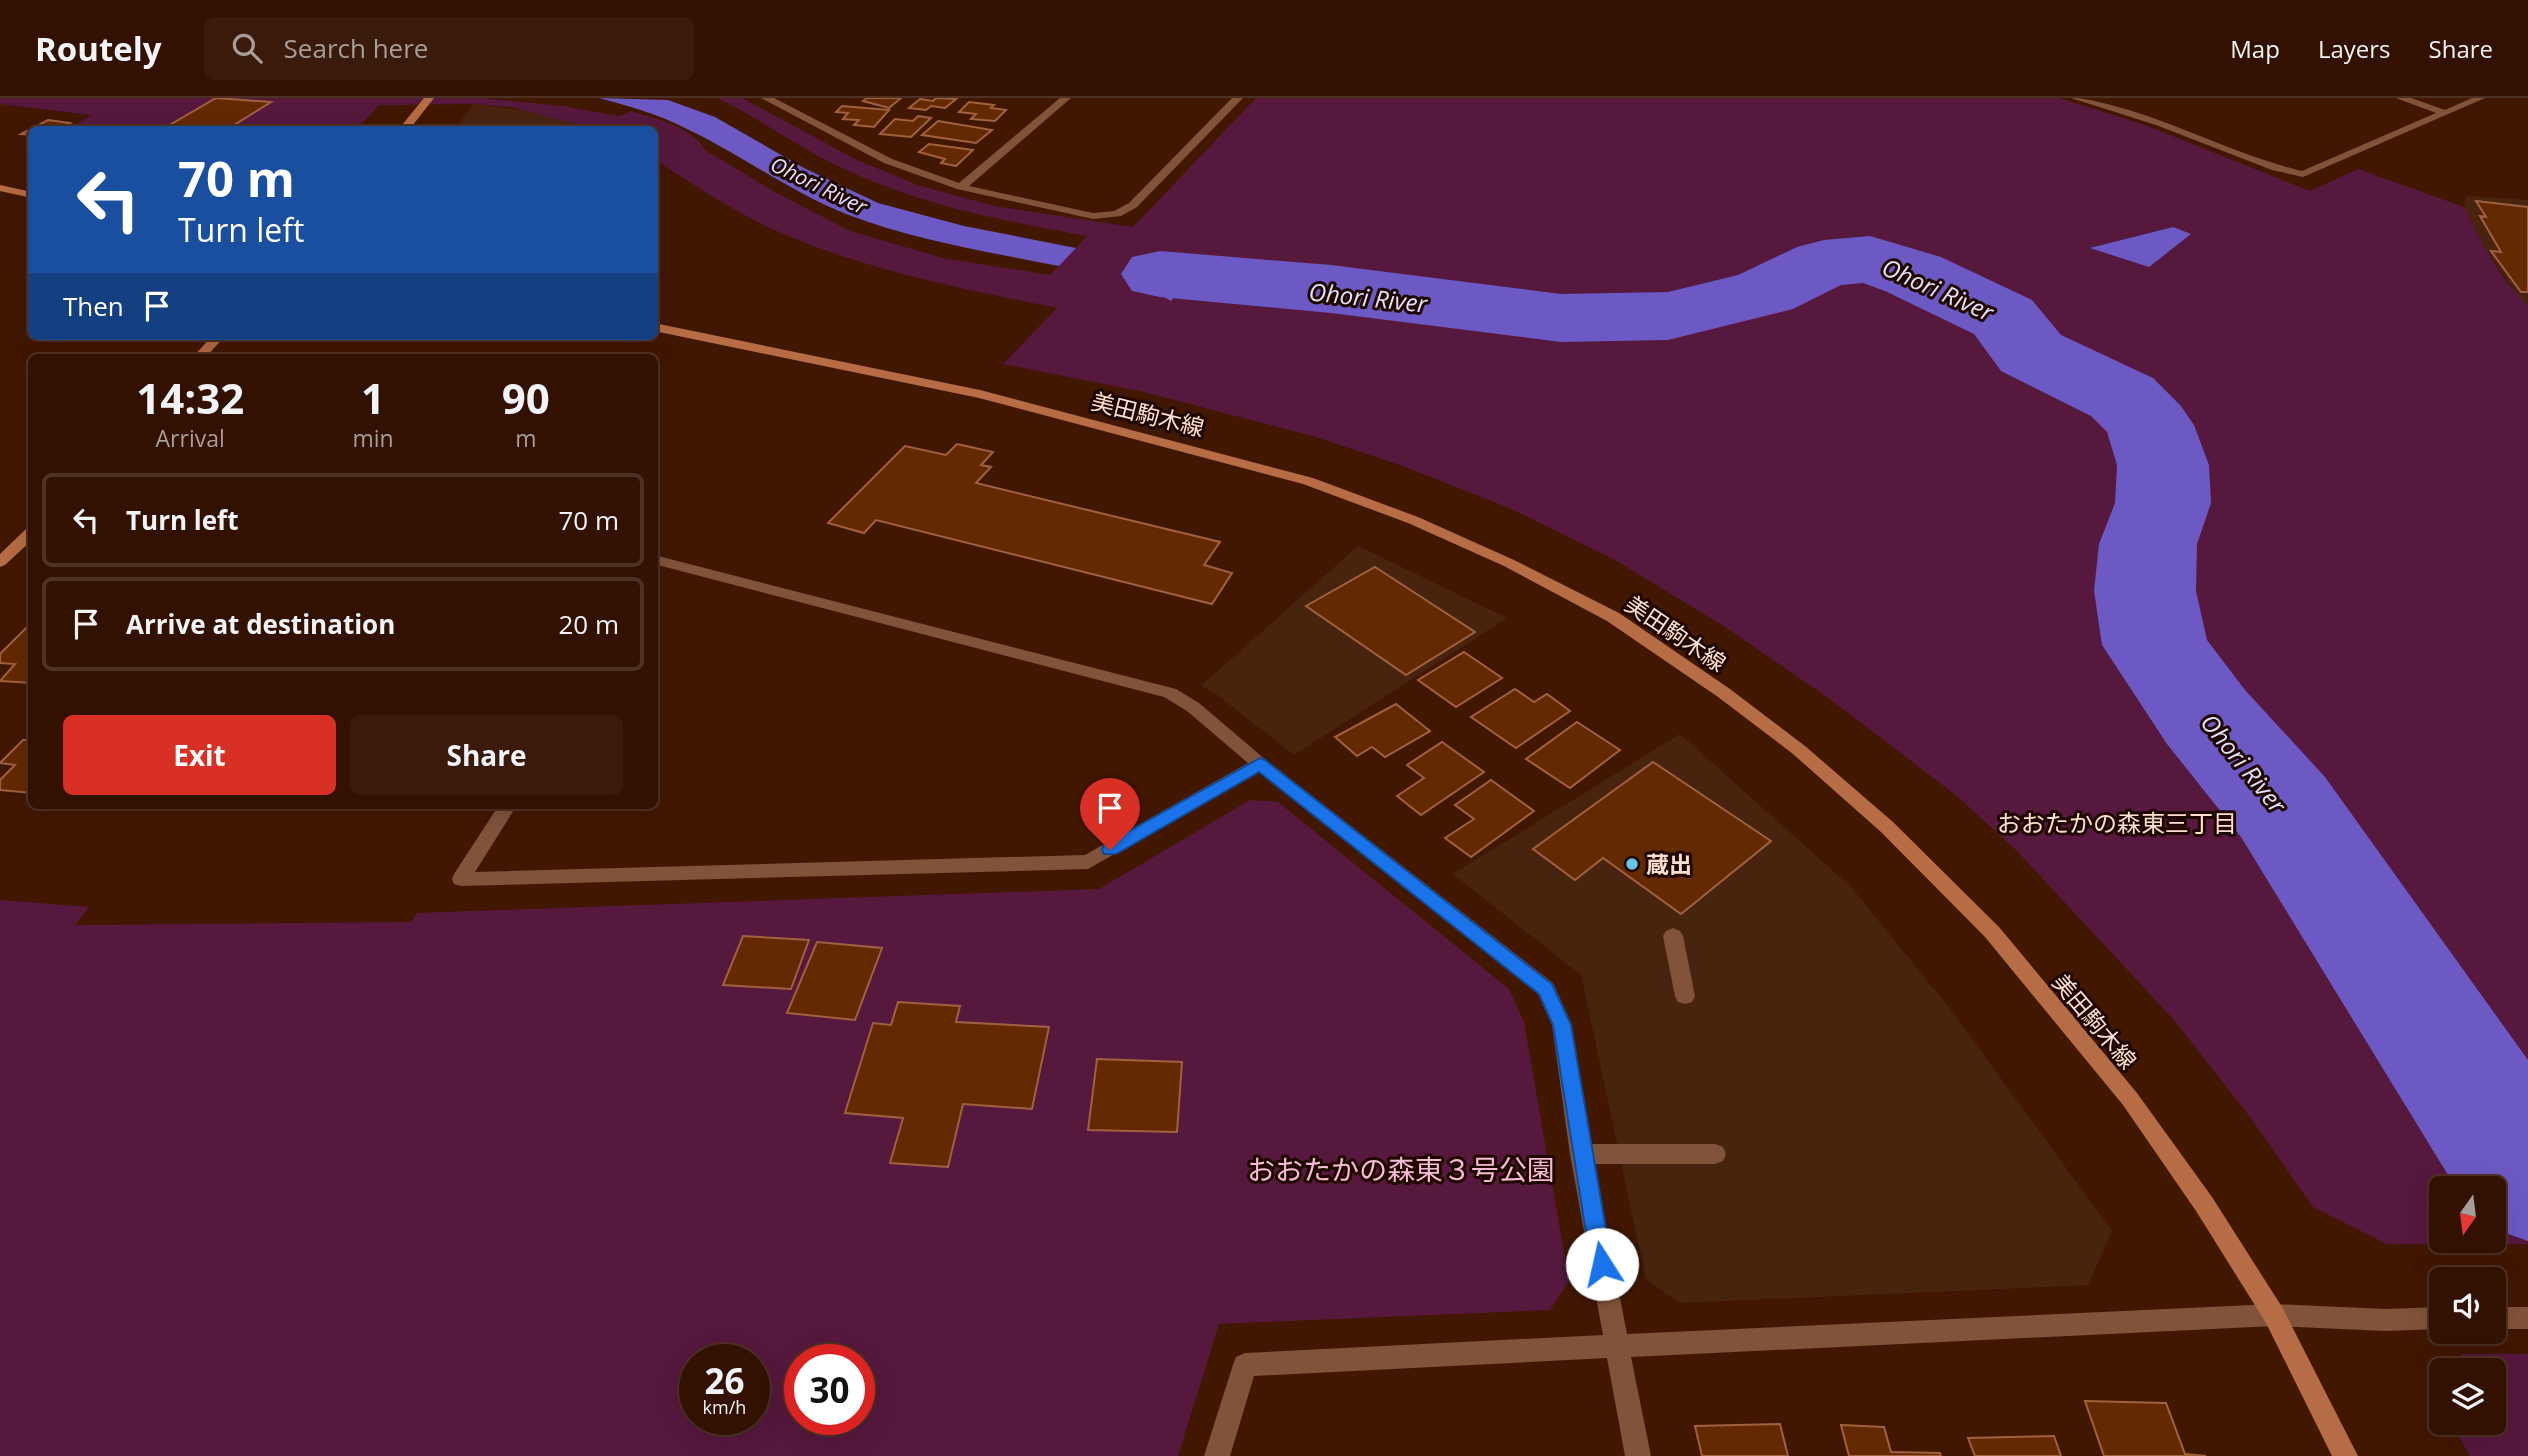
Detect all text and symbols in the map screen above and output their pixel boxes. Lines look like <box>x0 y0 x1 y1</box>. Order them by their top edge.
search box <box>204 17 694 80</box>
text: Routely <box>35 26 162 71</box>
icon: search <box>228 29 266 67</box>
text: Search here <box>284 30 428 66</box>
text: Map <box>2230 32 2280 65</box>
text: Layers <box>2318 32 2391 65</box>
text: Share <box>2429 32 2493 65</box>
text: 70 m <box>178 145 295 211</box>
water label: Ohori River <box>766 150 872 221</box>
icon: left <box>63 154 154 245</box>
text: Turn left <box>178 208 304 251</box>
water label: Ohori River <box>1877 250 2000 329</box>
water label: Ohori River <box>1307 274 1430 320</box>
icon: arrive <box>138 287 176 325</box>
text: Then <box>63 288 124 324</box>
text: 14:32 <box>136 369 244 426</box>
text: 1 <box>361 369 385 426</box>
text: 90 <box>502 369 550 426</box>
street label: 美田駒木線 <box>1088 385 1208 443</box>
text: Arrival <box>156 422 225 454</box>
text: min <box>352 422 394 454</box>
text: m <box>515 422 536 454</box>
icon: left <box>67 501 105 539</box>
text: Turn left <box>126 502 238 538</box>
text: 70 m <box>558 502 619 538</box>
street label: 美田駒木線 <box>1619 588 1733 678</box>
icon: arrive <box>67 605 105 643</box>
text: Arrive at destination <box>126 606 395 642</box>
text: 20 m <box>558 606 619 642</box>
water label: Ohori River <box>2194 706 2295 821</box>
button: Exit <box>63 715 336 795</box>
button: Share <box>350 715 623 795</box>
pin <box>1080 778 1140 850</box>
icon: arrive <box>1091 789 1129 827</box>
district label: おおたかの森東三丁目 <box>1997 806 2237 839</box>
place label: 蔵出 <box>1646 848 1692 880</box>
marker: 蔵出 <box>1624 856 1640 872</box>
street label: 美田駒木線 <box>2046 967 2144 1075</box>
park label: おおたかの森東３号公園 <box>1247 1150 1555 1188</box>
north arrow <box>2429 1176 2506 1253</box>
map controls <box>2429 1176 2506 1435</box>
position arrow <box>1565 1227 1639 1301</box>
button: sound <box>2429 1267 2506 1344</box>
speed limit sign: 30 <box>784 1344 875 1435</box>
text: 26 <box>704 1357 745 1404</box>
button: layers <box>2429 1358 2506 1435</box>
text: km/h <box>703 1395 746 1419</box>

